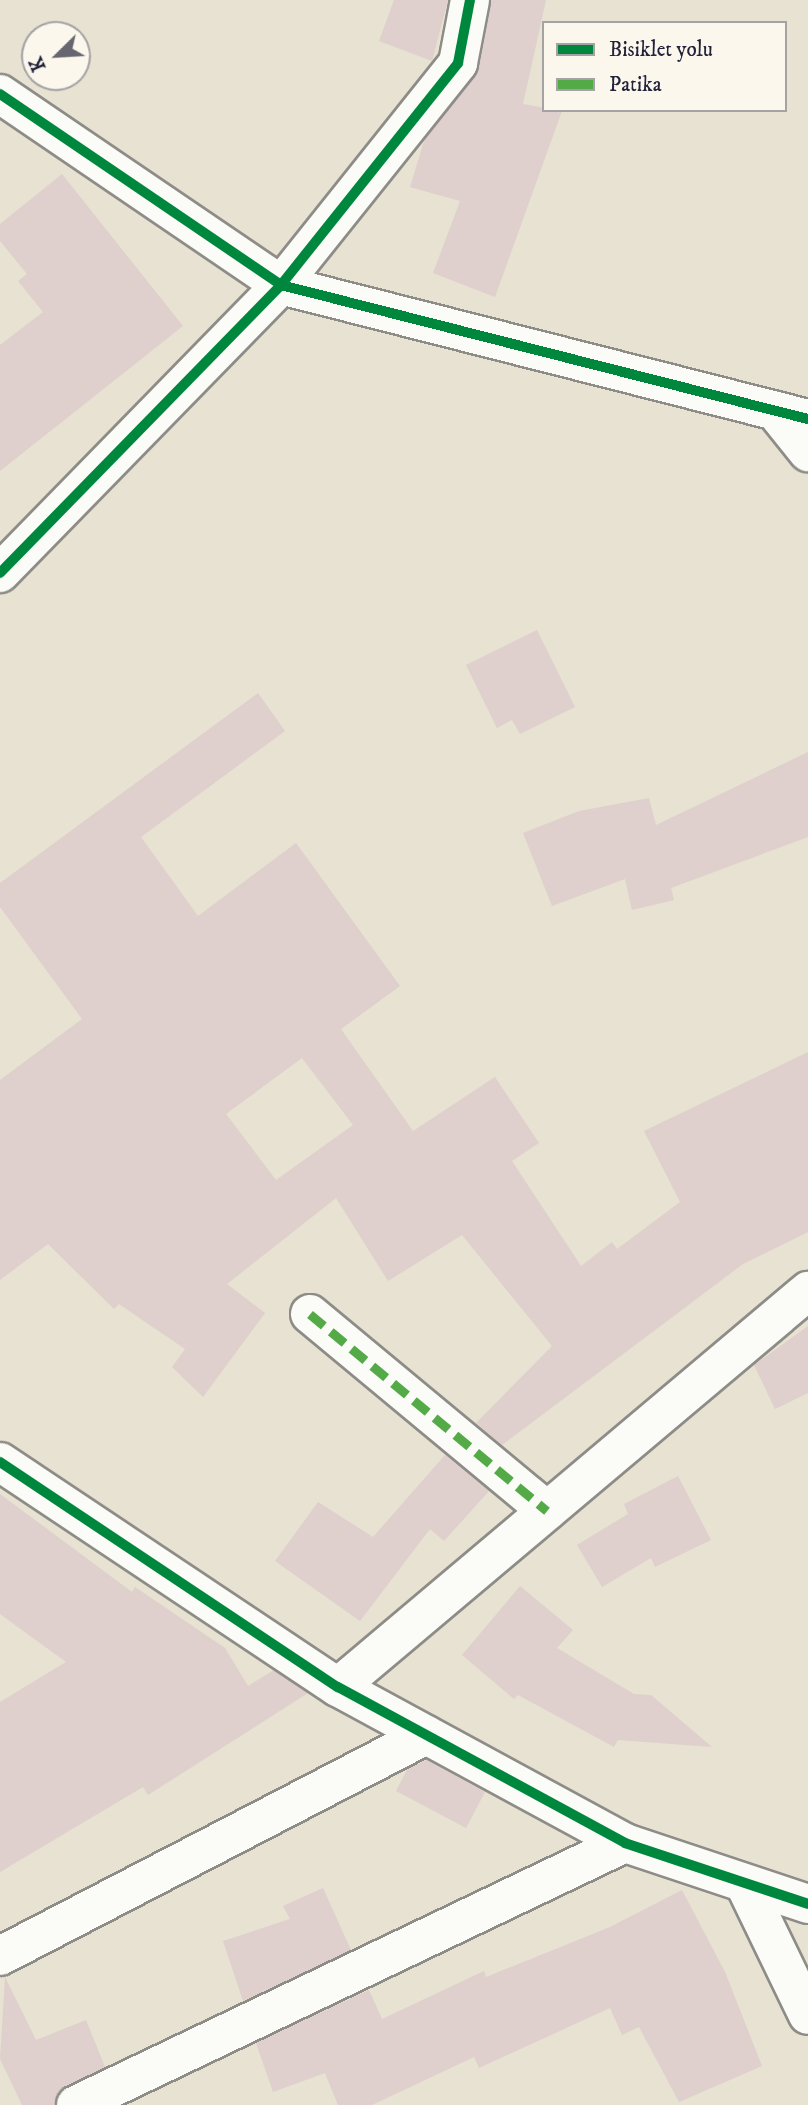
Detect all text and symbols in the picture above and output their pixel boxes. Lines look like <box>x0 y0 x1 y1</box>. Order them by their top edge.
north arrow <box>21 21 91 91</box>
legend <box>542 21 787 112</box>
text: Bisiklet yolu <box>609 37 713 63</box>
text: K <box>25 53 51 75</box>
text: Patika <box>609 72 662 98</box>

